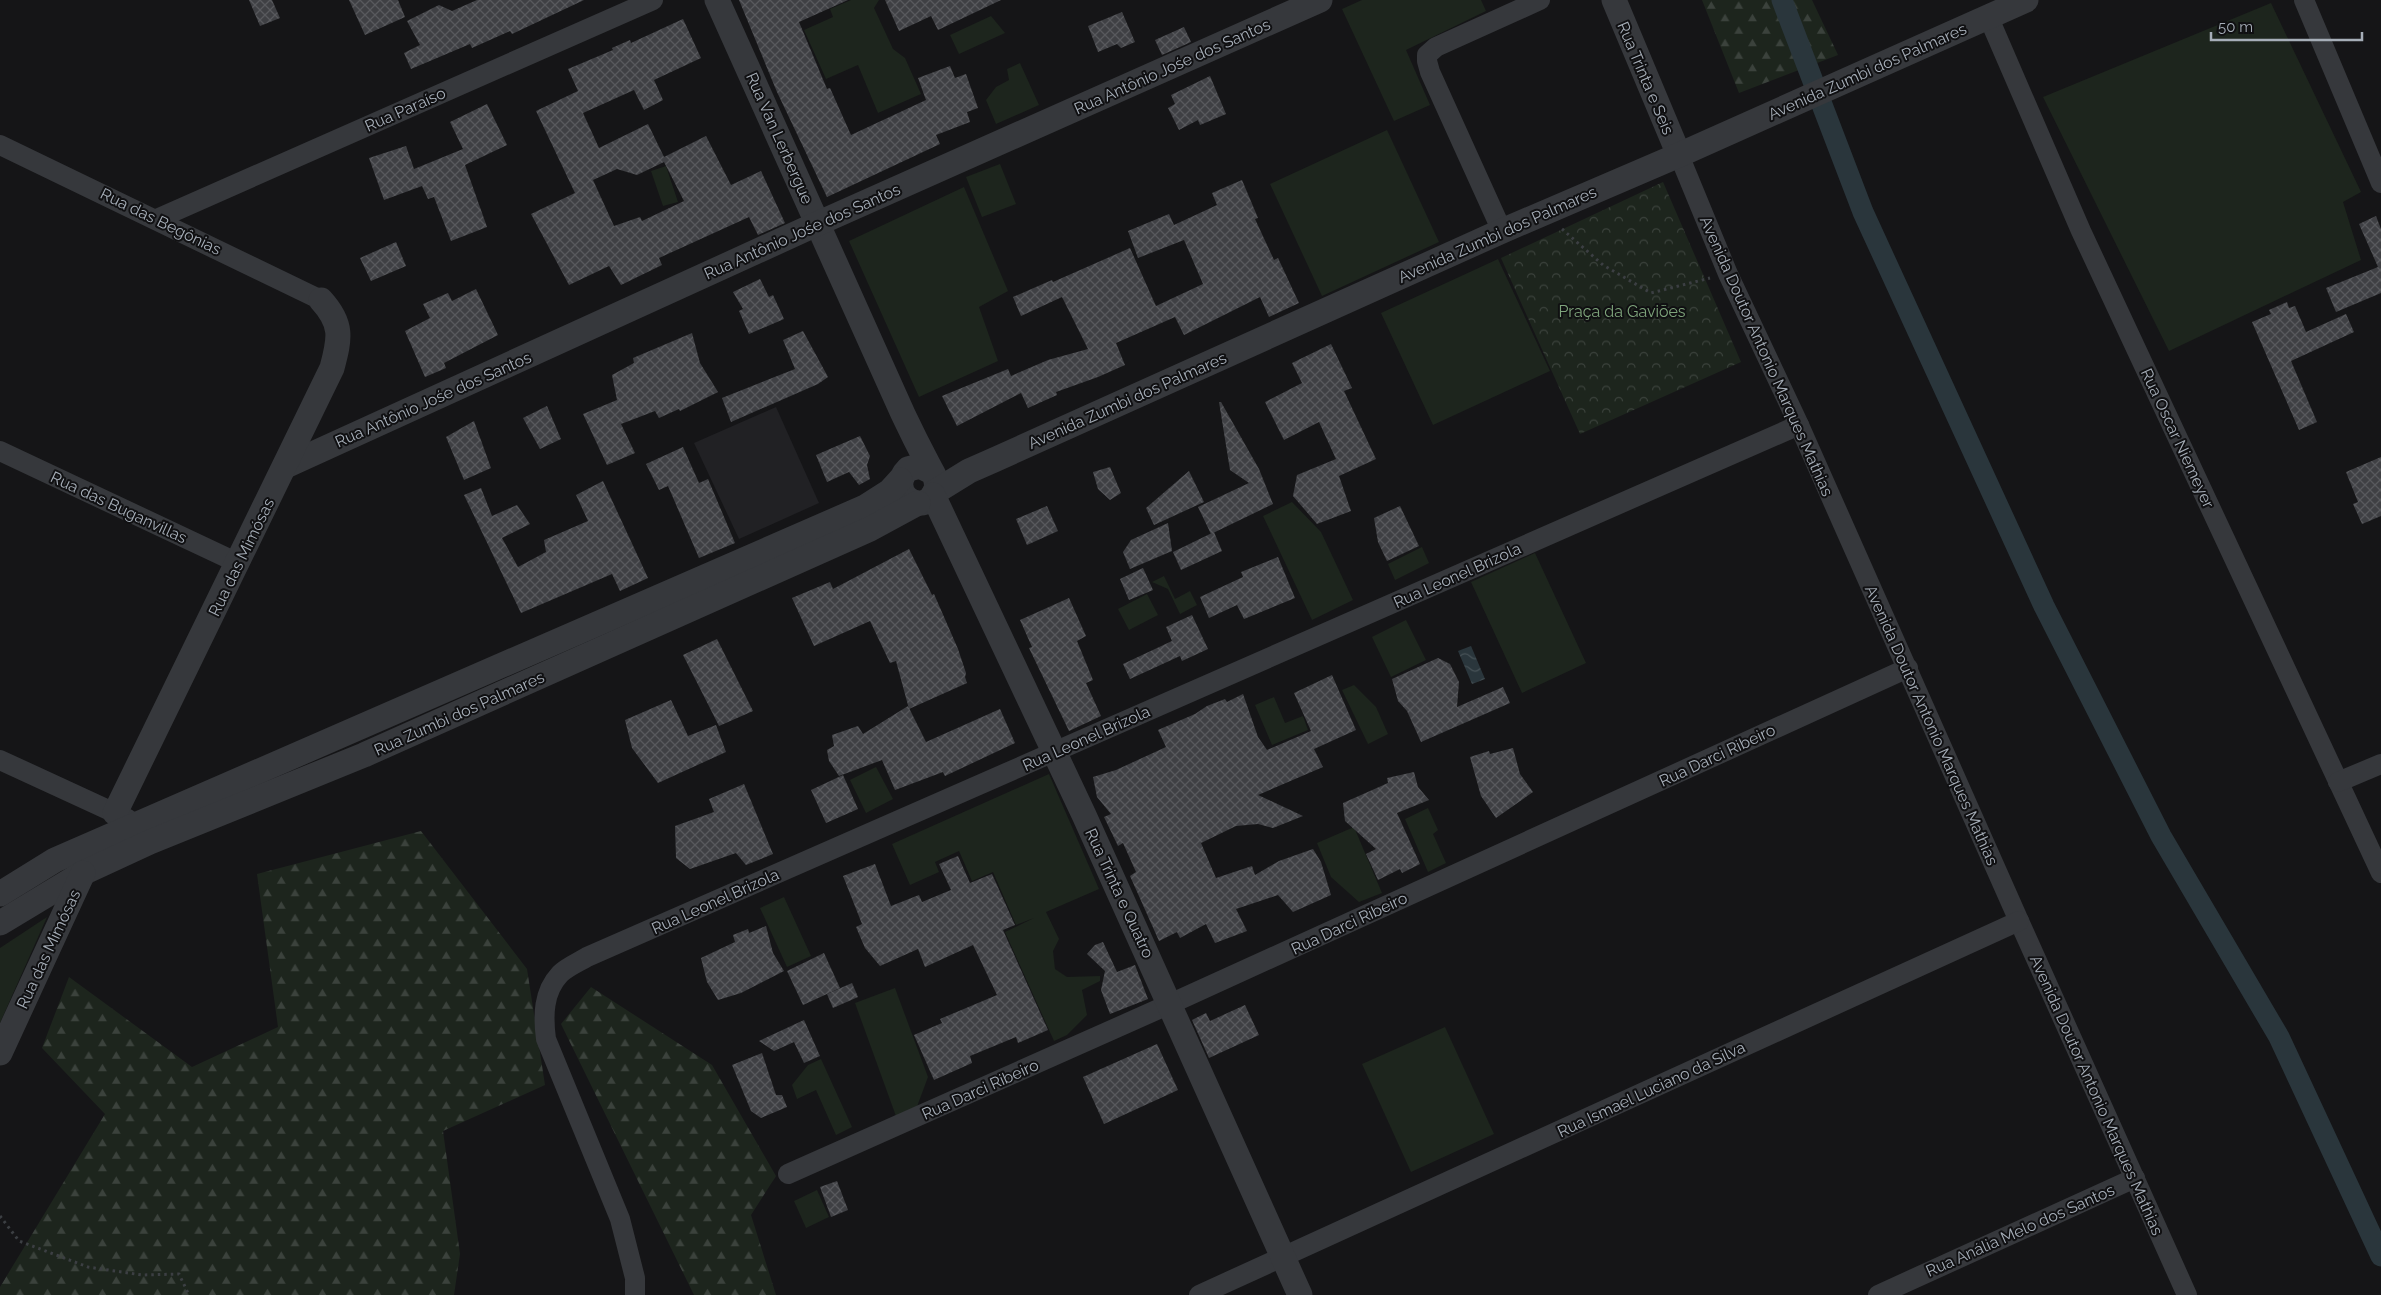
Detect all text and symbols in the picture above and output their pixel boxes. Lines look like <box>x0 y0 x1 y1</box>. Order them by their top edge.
scale bar <box>2211 10 2362 42</box>
street label: Rua Antônio Jośe dos Santos <box>1071 14 1273 118</box>
text: 50 m <box>2218 18 2253 36</box>
street label: Rua Trinta e Seis <box>1613 19 1678 138</box>
street label: Avenida Zumbi dos Palmares <box>1765 19 1970 124</box>
street label: Rua Van Lerbergue <box>742 70 817 207</box>
street label: Rua Paraíso <box>362 83 448 136</box>
street label: Rua Antônio Jośe dos Santos <box>701 179 903 283</box>
street label: Avenida Zumbi dos Palmares <box>1395 182 1600 287</box>
street label: Rua das Begônias <box>97 184 224 259</box>
street label: Avenida Doutor Antonio Marques Mathias <box>1696 213 1837 499</box>
park label: Praça da Gaviões <box>1558 302 1686 321</box>
street label: Rua Antônio Jośe dos Santos <box>332 347 534 451</box>
street label: Avenida Zumbi dos Palmares <box>1025 348 1230 453</box>
street label: Rua Oscar Niemeyer <box>2137 365 2218 511</box>
street label: Rua das Buganvillas <box>48 468 190 547</box>
street label: Rua das Mimósas <box>205 495 278 619</box>
street label: Rua Leonel Brizola <box>1391 539 1524 612</box>
street label: Avenida Doutor Antonio Marques Mathias <box>1861 582 2002 868</box>
street label: Rua Zumbi dos Palmares <box>371 667 547 760</box>
street label: Rua Leonel Brizola <box>1020 702 1153 775</box>
street label: Rua Darci Ribeiro <box>1656 720 1778 791</box>
street label: Rua Trinta e Quatro <box>1081 825 1158 961</box>
street label: Rua Leonel Brizola <box>649 865 782 938</box>
street label: Rua das Mimósas <box>13 886 84 1012</box>
street label: Rua Darci Ribeiro <box>1288 888 1410 959</box>
street label: Avenida Doutor Antonio Marques Mathias <box>2026 952 2167 1238</box>
street label: Rua Ismael Luciano da Silva <box>1554 1038 1748 1141</box>
street label: Rua Darci Ribeiro <box>919 1055 1042 1124</box>
street label: Rua Anália Melo dos Santos <box>1923 1180 2118 1281</box>

